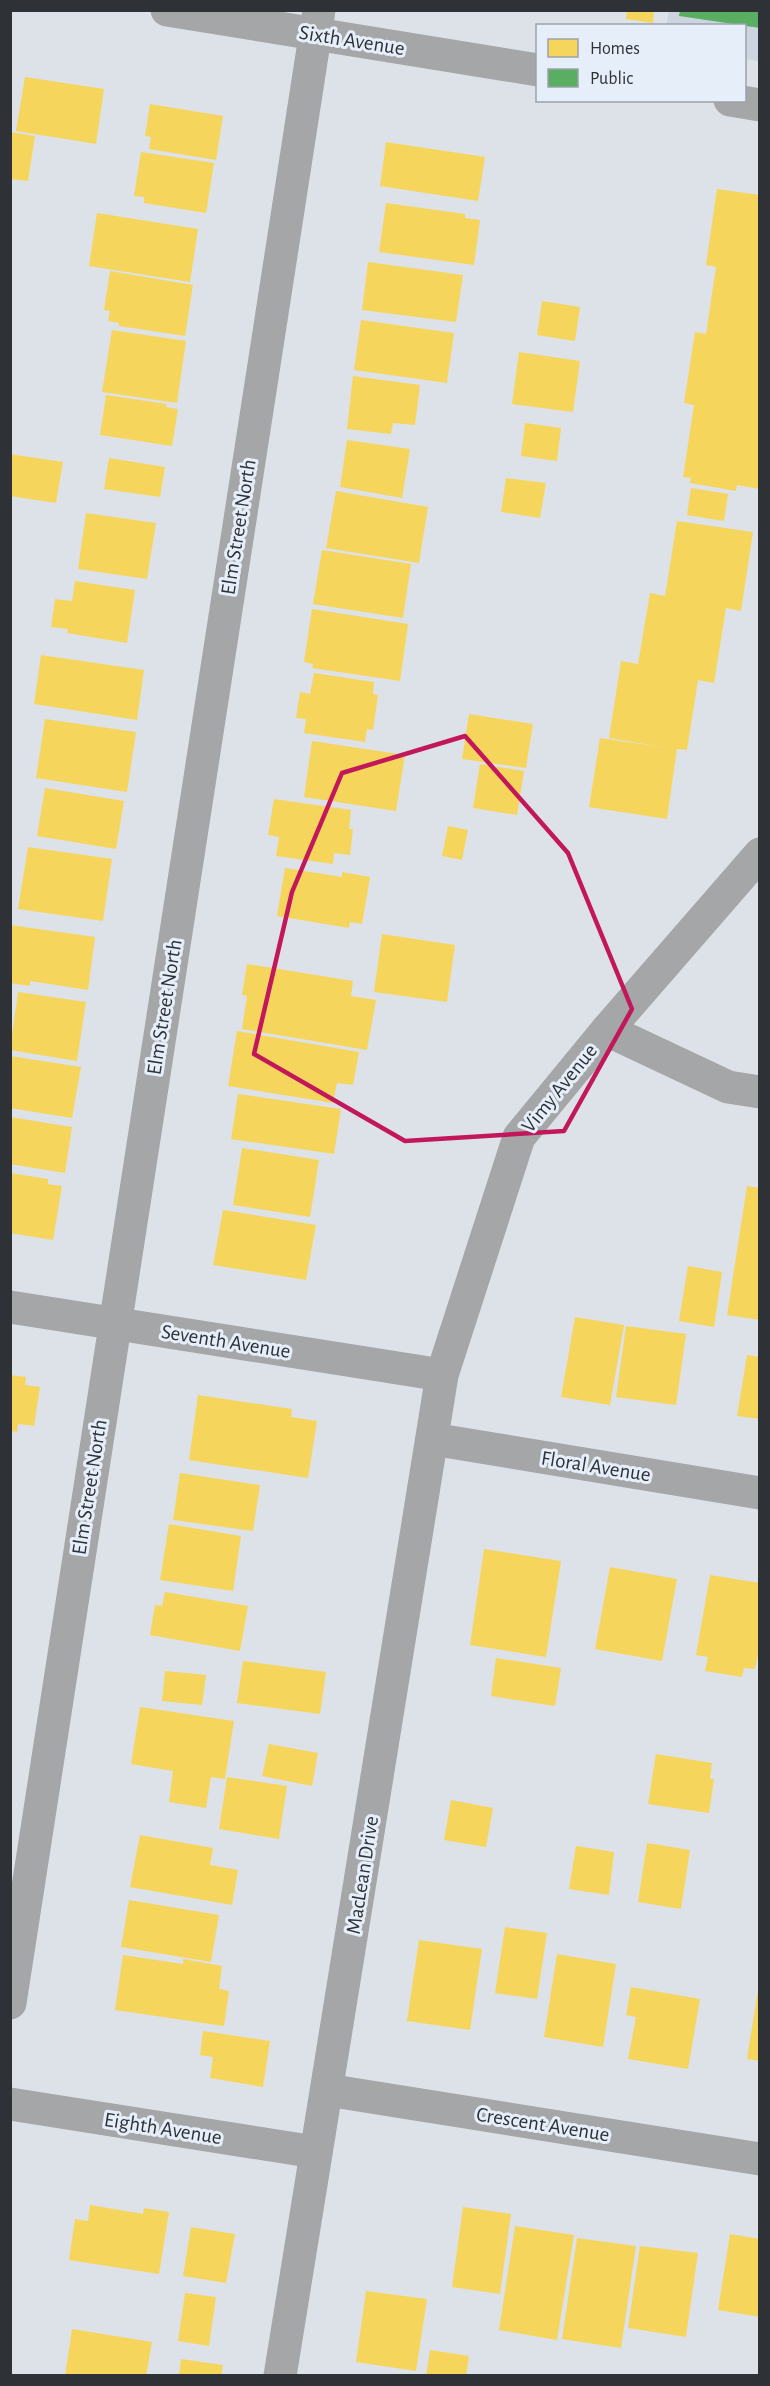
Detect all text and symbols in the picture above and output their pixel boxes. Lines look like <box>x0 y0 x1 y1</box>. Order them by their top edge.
street label: Sixth Avenue <box>298 22 406 59</box>
legend <box>536 24 746 102</box>
text: Homes <box>590 40 640 58</box>
text: Public <box>590 70 633 88</box>
street label: Elm Street North <box>217 458 260 596</box>
street label: Elm Street North <box>143 938 186 1076</box>
street label: Vimy Avenue <box>518 1040 601 1136</box>
street label: Seventh Avenue <box>160 1321 292 1362</box>
street label: Elm Street North <box>68 1418 111 1556</box>
street label: Floral Avenue <box>540 1447 652 1486</box>
street label: MacLean Drive <box>343 1815 382 1936</box>
street label: Crescent Avenue <box>475 2104 611 2145</box>
street label: Eighth Avenue <box>103 2109 223 2148</box>

